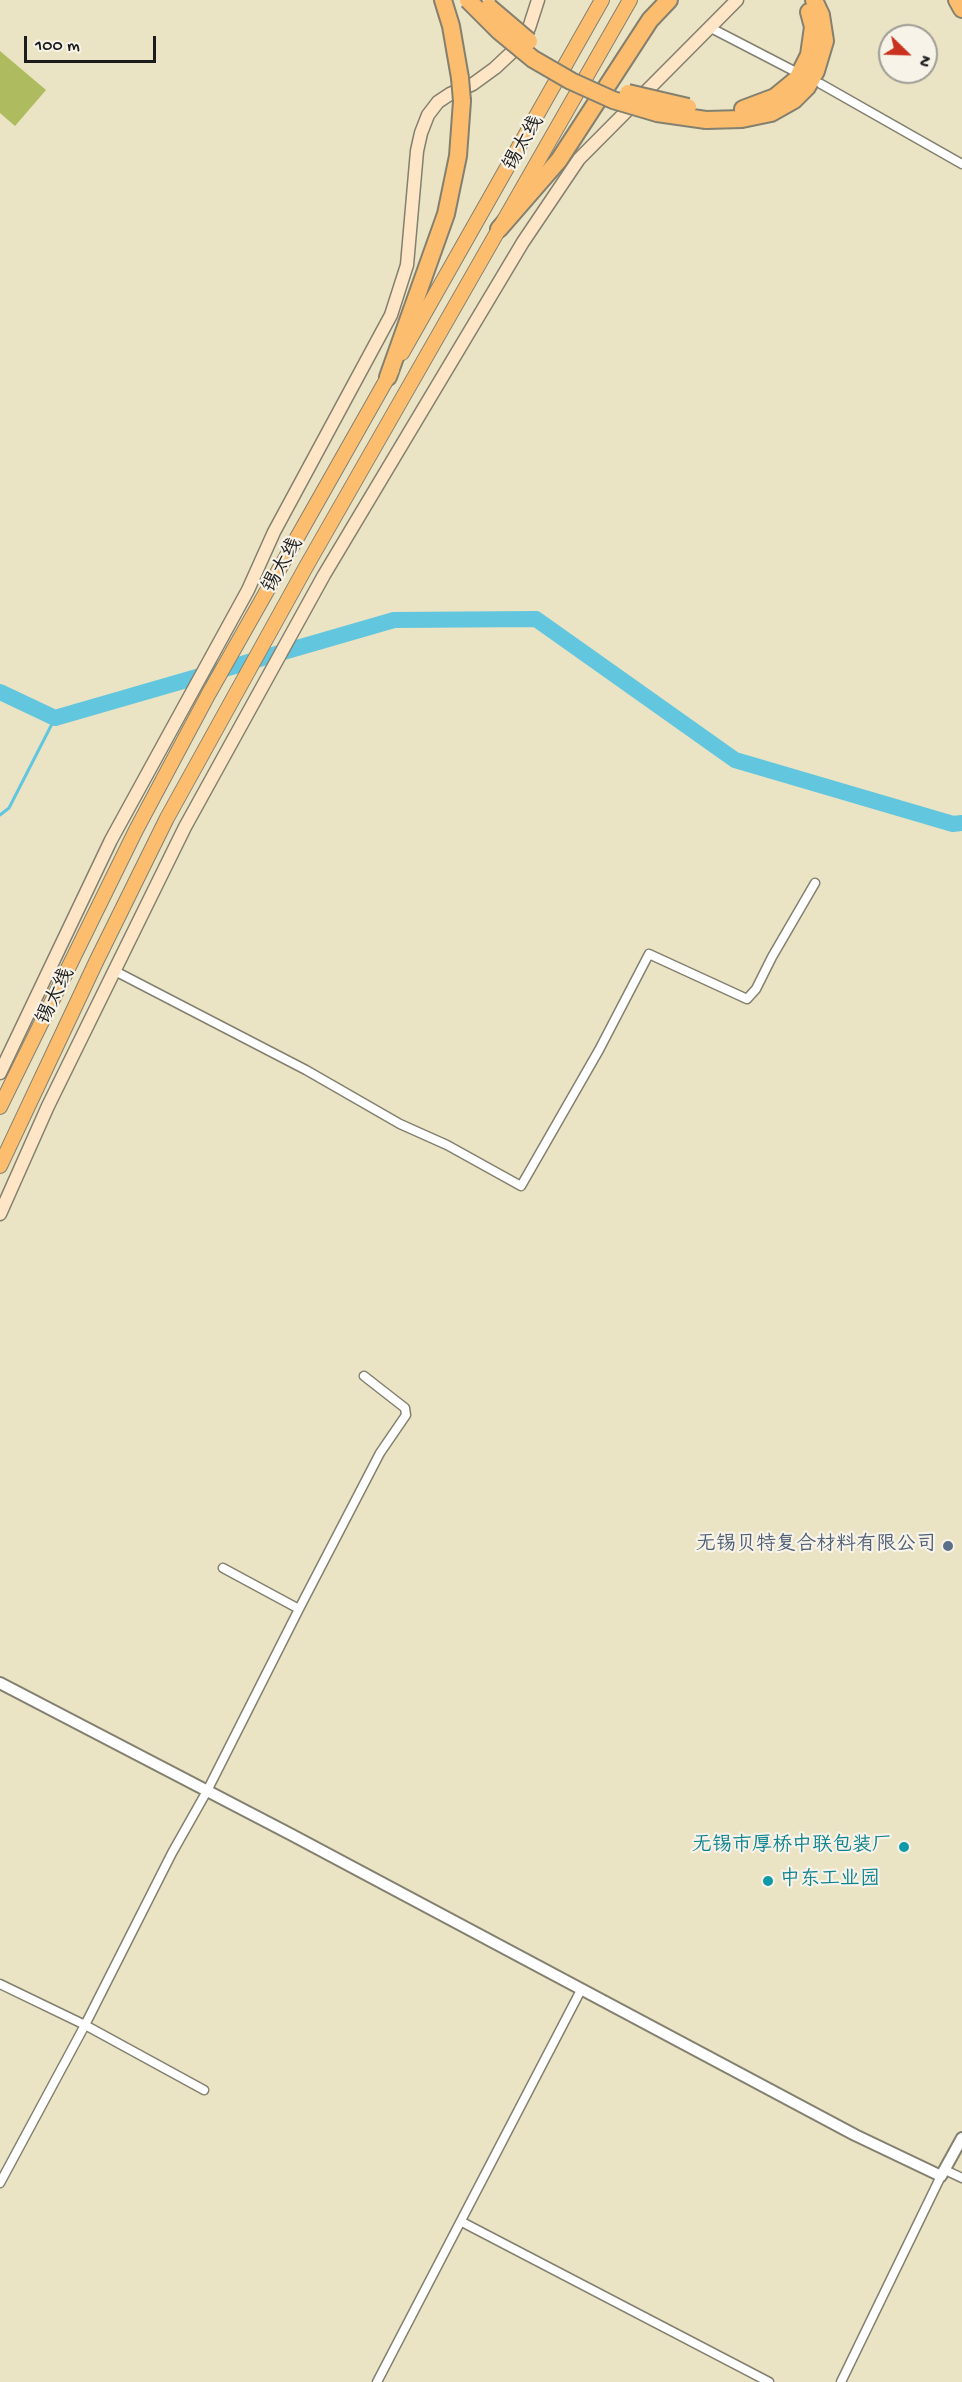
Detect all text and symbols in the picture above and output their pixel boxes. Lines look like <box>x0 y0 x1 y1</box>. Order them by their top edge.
scale bar <box>27 24 159 62</box>
north arrow <box>878 24 938 84</box>
text: 100 m <box>35 36 80 57</box>
text: N <box>912 52 934 69</box>
street label: 锡太线 <box>500 112 550 176</box>
street label: 锡太线 <box>259 534 309 598</box>
street label: 锡太线 <box>33 965 81 1029</box>
place label: 无锡贝特复合材料有限公司 <box>696 1534 936 1558</box>
marker: 无锡贝特复合材料有限公司 <box>941 1539 955 1553</box>
place label: 无锡市厚桥中联包装厂 <box>692 1835 892 1859</box>
marker: 无锡市厚桥中联包装厂 <box>897 1840 911 1854</box>
place label: 中东工业园 <box>780 1869 880 1893</box>
marker: 中东工业园 <box>761 1874 775 1888</box>

